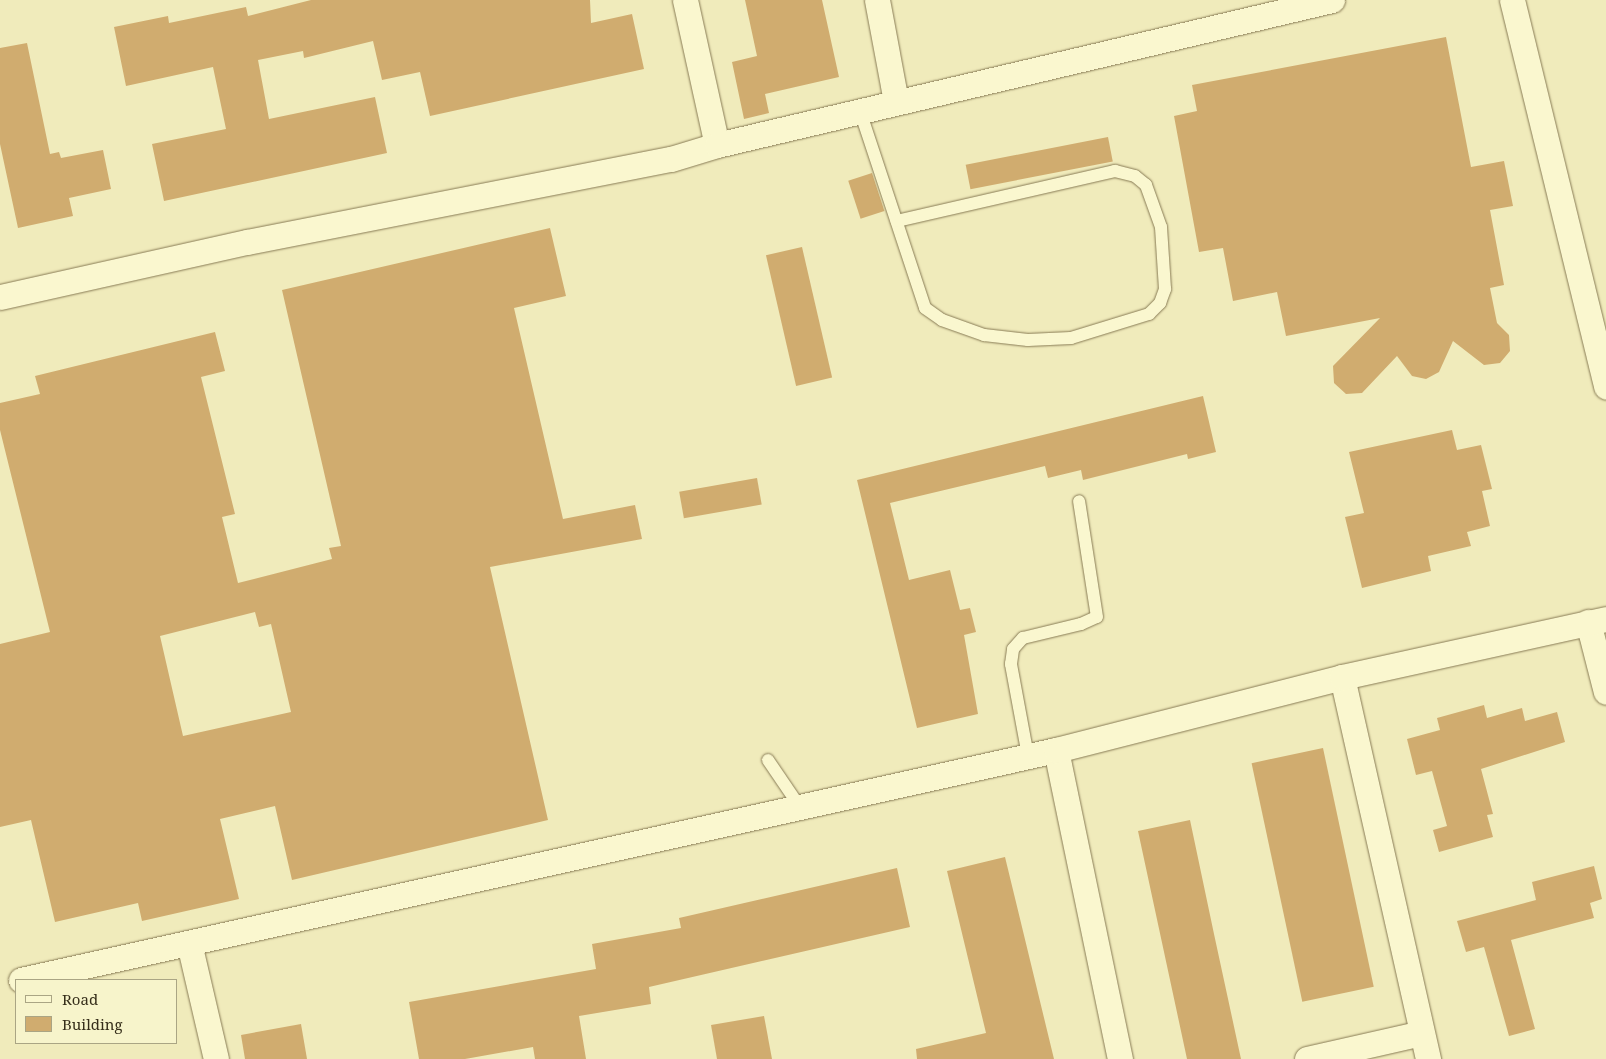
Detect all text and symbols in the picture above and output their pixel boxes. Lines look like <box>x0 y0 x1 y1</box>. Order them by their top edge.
legend <box>15 979 178 1044</box>
text: Road <box>62 989 98 1009</box>
text: Building <box>62 1014 123 1034</box>

